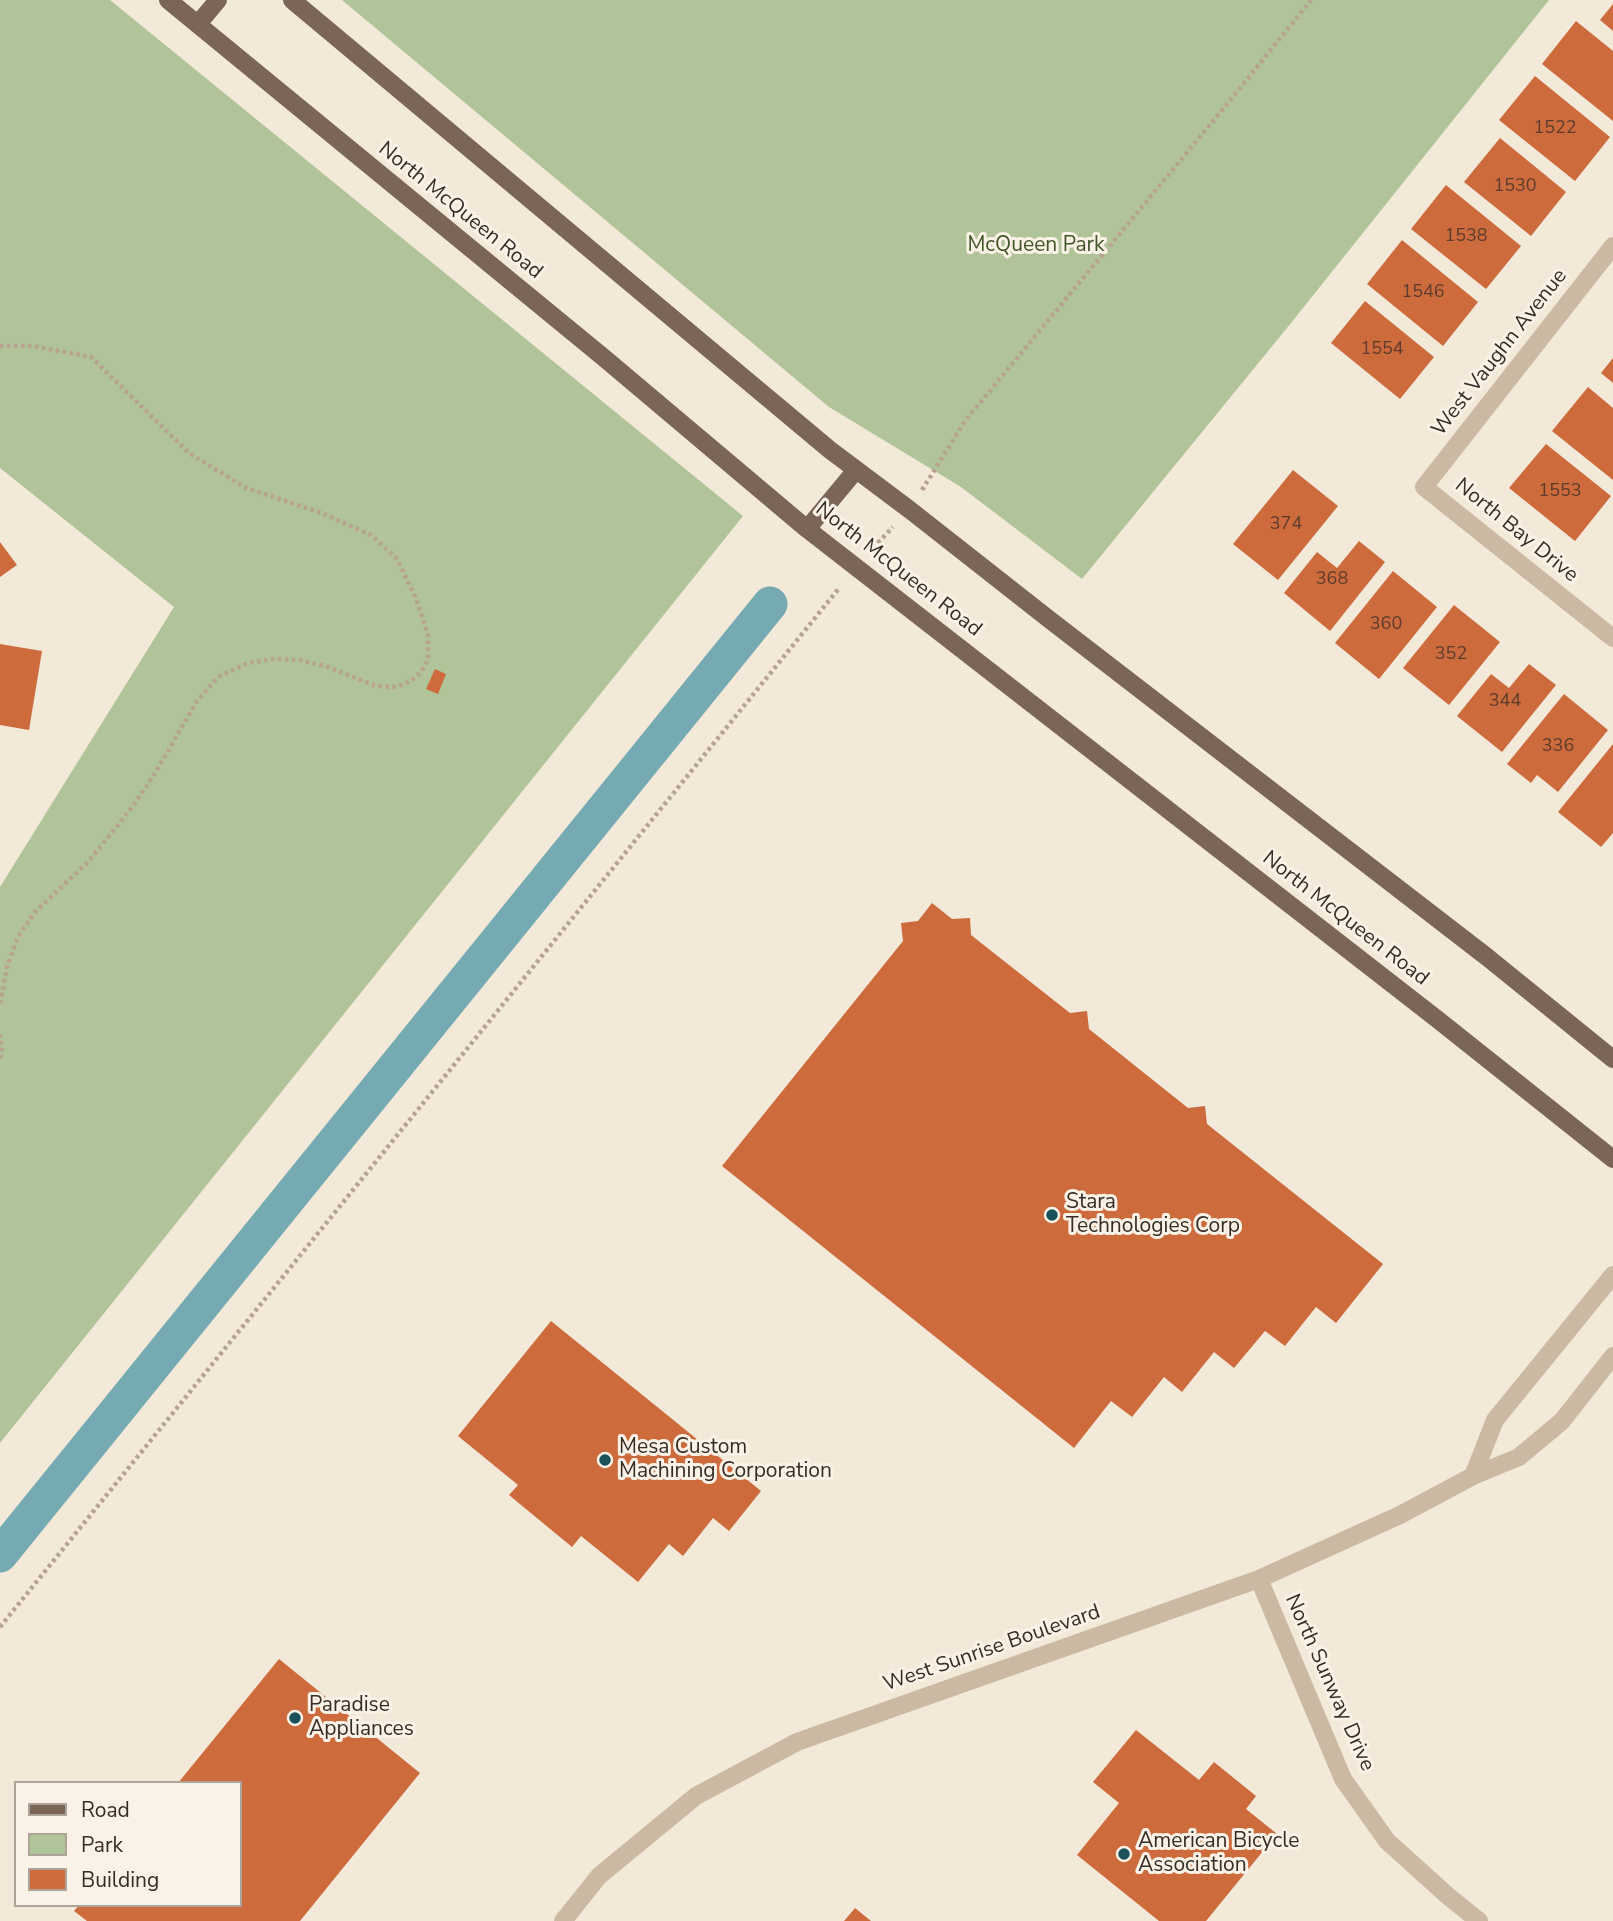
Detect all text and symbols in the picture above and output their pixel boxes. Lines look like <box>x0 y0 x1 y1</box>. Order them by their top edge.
house number: 1522 <box>1533 118 1577 140</box>
street label: North McQueen Road <box>373 137 547 285</box>
house number: 1530 <box>1493 176 1537 198</box>
house number: 1538 <box>1444 226 1488 248</box>
park label: McQueen Park <box>967 233 1105 259</box>
street label: West Vaughn Avenue <box>1427 264 1573 442</box>
house number: 1546 <box>1401 282 1445 304</box>
house number: 1554 <box>1360 339 1404 361</box>
street label: North Bay Drive <box>1449 474 1583 588</box>
house number: 1553 <box>1538 481 1582 503</box>
street label: North McQueen Road <box>810 497 986 643</box>
house number: 374 <box>1270 514 1302 536</box>
house number: 368 <box>1316 569 1348 591</box>
house number: 360 <box>1370 614 1402 636</box>
house number: 352 <box>1435 644 1467 666</box>
house number: 344 <box>1489 691 1521 713</box>
house number: 336 <box>1542 736 1574 758</box>
street label: North McQueen Road <box>1257 846 1433 992</box>
place label: Stara Technologies Corp <box>1066 1190 1240 1240</box>
marker: Stara Technologies Corp <box>1044 1207 1060 1223</box>
place label: Mesa Custom Machining Corporation <box>619 1435 832 1485</box>
marker: Mesa Custom Machining Corporation <box>597 1452 613 1468</box>
street label: North Sunway Drive <box>1279 1591 1379 1775</box>
street label: West Sunrise Boulevard <box>880 1600 1104 1698</box>
place label: Paradise Appliances <box>309 1693 414 1743</box>
marker: Paradise Appliances <box>287 1710 303 1726</box>
legend <box>14 1781 242 1907</box>
text: Road <box>81 1796 130 1824</box>
place label: American Bicycle Association <box>1138 1829 1299 1879</box>
text: Park <box>81 1831 123 1859</box>
marker: American Bicycle Association <box>1116 1846 1132 1862</box>
text: Building <box>81 1866 159 1894</box>

